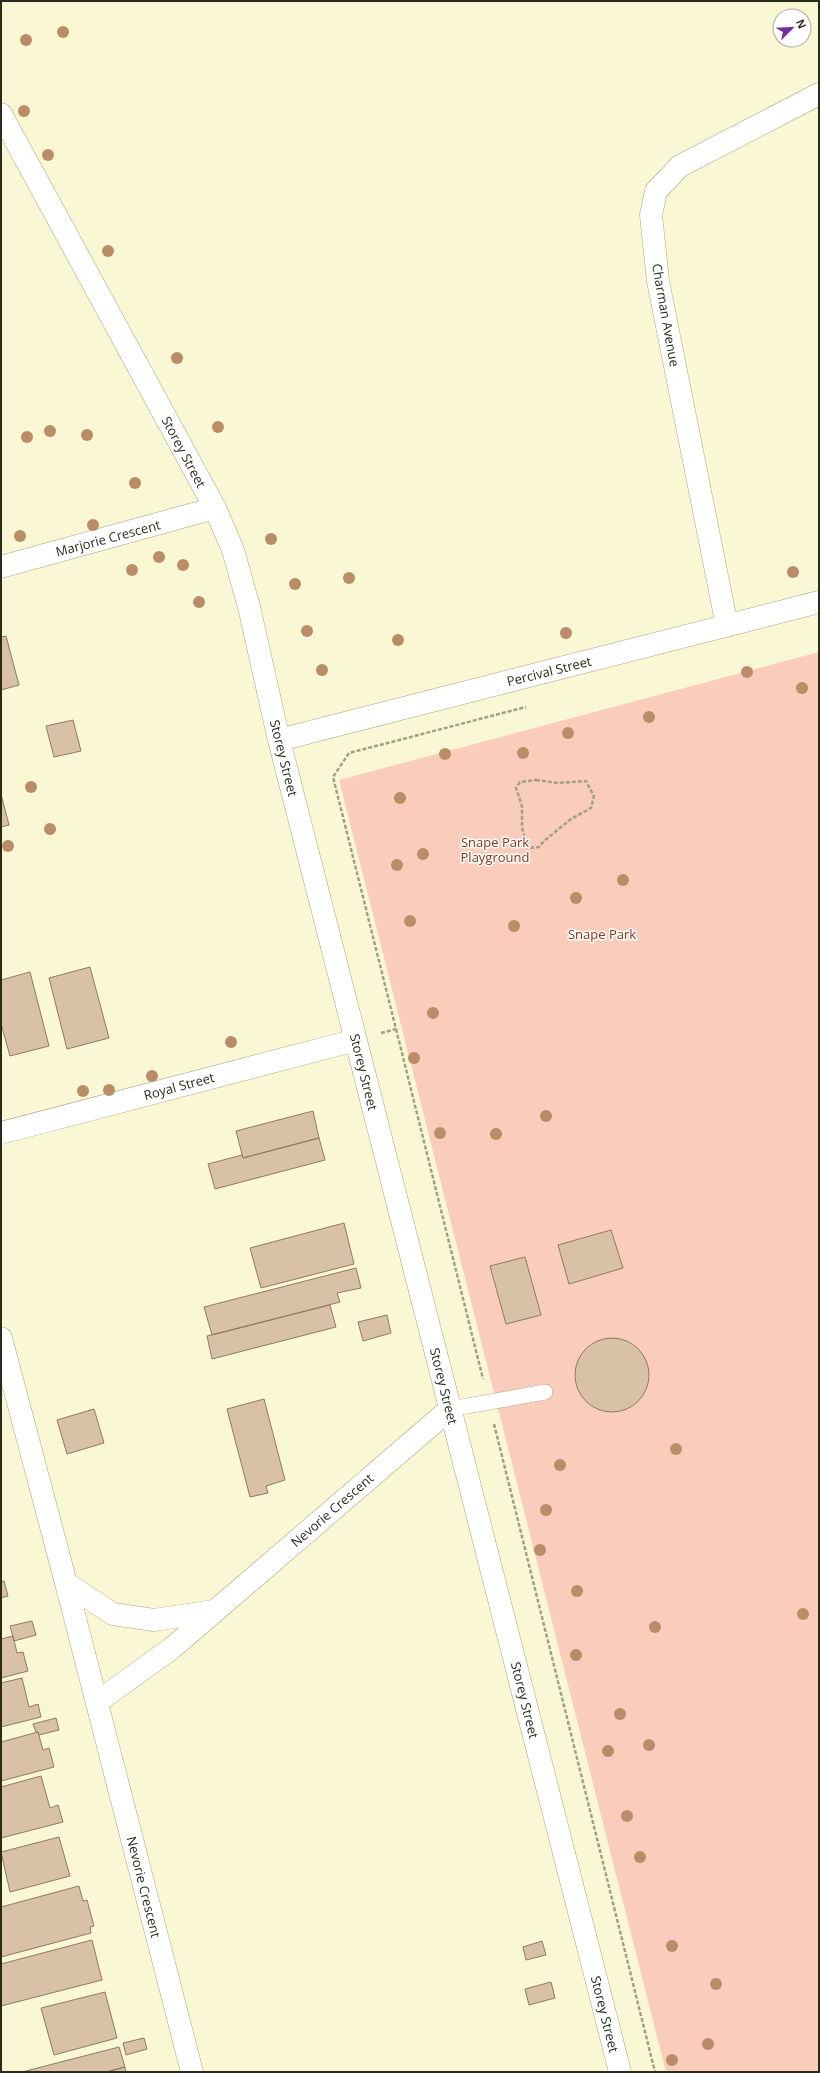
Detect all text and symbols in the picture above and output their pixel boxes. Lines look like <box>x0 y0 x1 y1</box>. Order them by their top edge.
north arrow <box>772 8 812 48</box>
text: N <box>793 17 810 31</box>
street label: Charman Avenue <box>648 262 684 368</box>
street label: Storey Street <box>158 413 211 491</box>
street label: Marjorie Crescent <box>54 515 163 561</box>
street label: Percival Street <box>505 652 594 690</box>
street label: Storey Street <box>266 718 302 799</box>
park label: Snape Park Playground <box>461 833 529 866</box>
park label: Snape Park <box>568 925 636 943</box>
street label: Storey Street <box>346 1032 382 1113</box>
street label: Royal Street <box>142 1068 217 1104</box>
street label: Storey Street <box>426 1346 462 1427</box>
street label: Nevorie Crescent <box>287 1469 377 1551</box>
street label: Storey Street <box>507 1660 543 1741</box>
street label: Nevorie Crescent <box>123 1834 165 1940</box>
street label: Storey Street <box>587 1974 623 2055</box>

